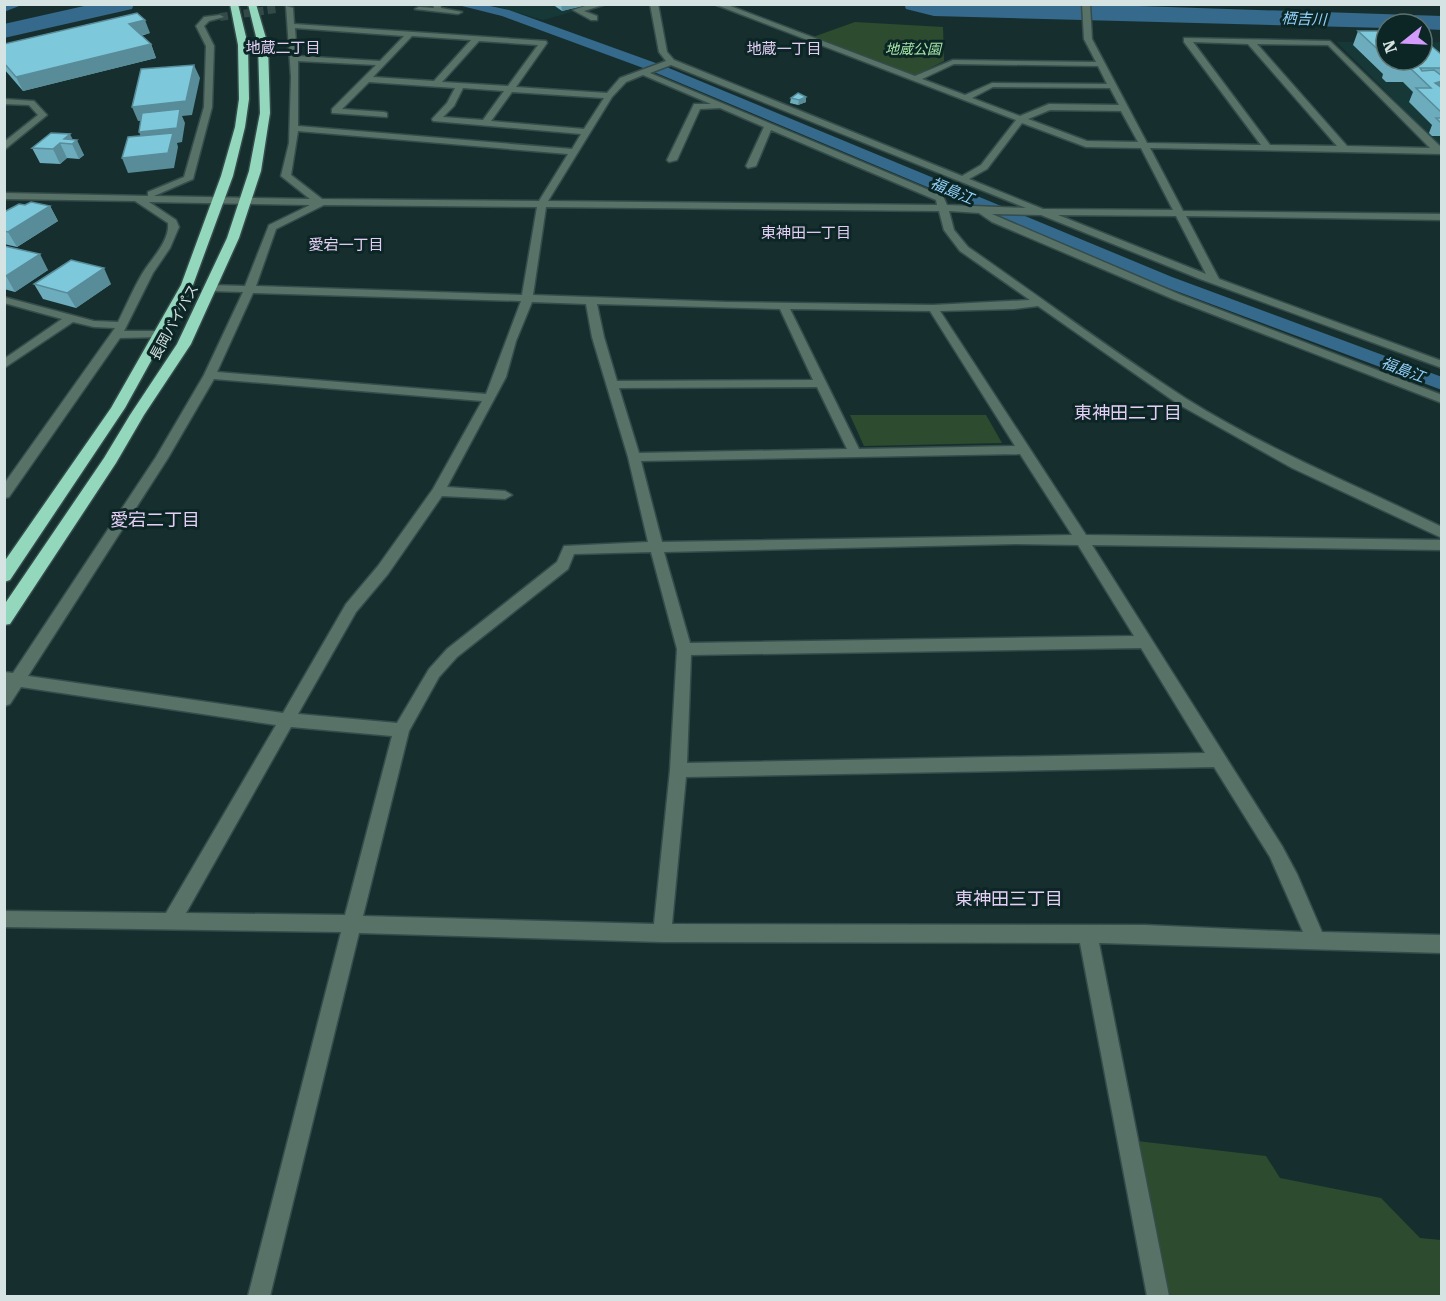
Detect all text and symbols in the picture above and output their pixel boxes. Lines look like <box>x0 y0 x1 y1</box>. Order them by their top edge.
water label: 栖吉川 <box>1281 9 1329 29</box>
north arrow <box>1374 12 1434 72</box>
text: N <box>1379 38 1401 55</box>
district label: 地蔵二丁目 <box>245 39 321 57</box>
district label: 地蔵一丁目 <box>746 40 822 58</box>
park label: 地蔵公園 <box>885 41 943 57</box>
water label: 福島江 <box>928 174 978 209</box>
district label: 東神田一丁目 <box>761 224 851 242</box>
district label: 愛宕一丁目 <box>308 236 384 254</box>
street label: 長岡バイパス <box>147 282 201 362</box>
water label: 福島江 <box>1379 354 1429 387</box>
district label: 東神田二丁目 <box>1074 402 1182 423</box>
district label: 愛宕二丁目 <box>110 509 200 530</box>
district label: 東神田三丁目 <box>955 888 1063 909</box>

